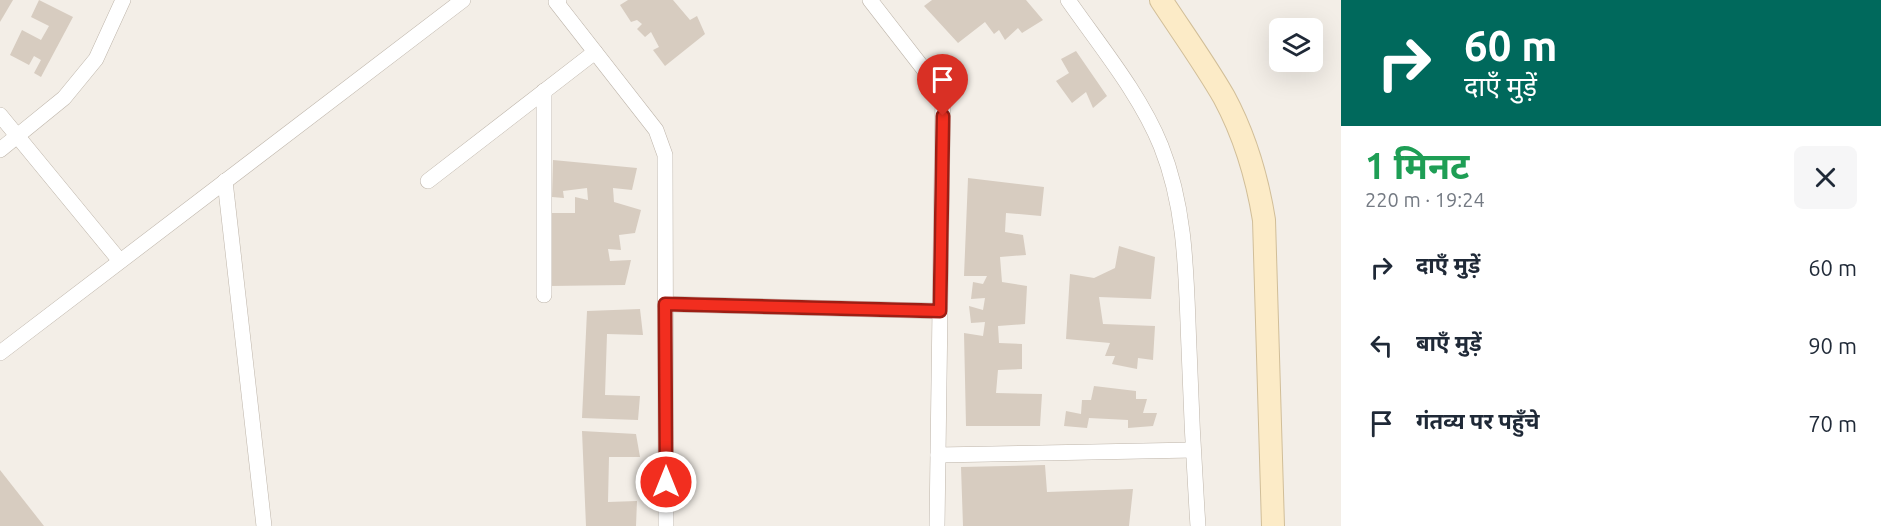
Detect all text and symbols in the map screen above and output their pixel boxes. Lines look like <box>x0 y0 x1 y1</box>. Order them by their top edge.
map controls <box>1269 18 1323 72</box>
button: layers <box>1269 18 1323 72</box>
text: 60 m <box>1464 22 1558 69</box>
icon: right <box>1365 24 1443 102</box>
pin <box>917 54 968 116</box>
icon: arrive <box>926 63 959 96</box>
text: दाएँ मुड़ें <box>1464 71 1537 101</box>
text: 1 मिनट <box>1365 145 1469 186</box>
button: close <box>1794 146 1857 209</box>
text: 220 m · 19:24 <box>1365 188 1485 211</box>
icon: right <box>1365 251 1398 284</box>
text: दाएँ मुड़ें <box>1416 252 1480 277</box>
text: 60 m <box>1808 255 1857 280</box>
icon: left <box>1365 329 1398 362</box>
text: बाएँ मुड़ें <box>1416 330 1482 355</box>
text: 90 m <box>1808 333 1857 358</box>
icon: arrive <box>1365 407 1398 440</box>
text: गंतव्य पर पहुँचे <box>1416 408 1540 433</box>
text: 70 m <box>1808 411 1857 436</box>
position arrow <box>634 450 698 514</box>

